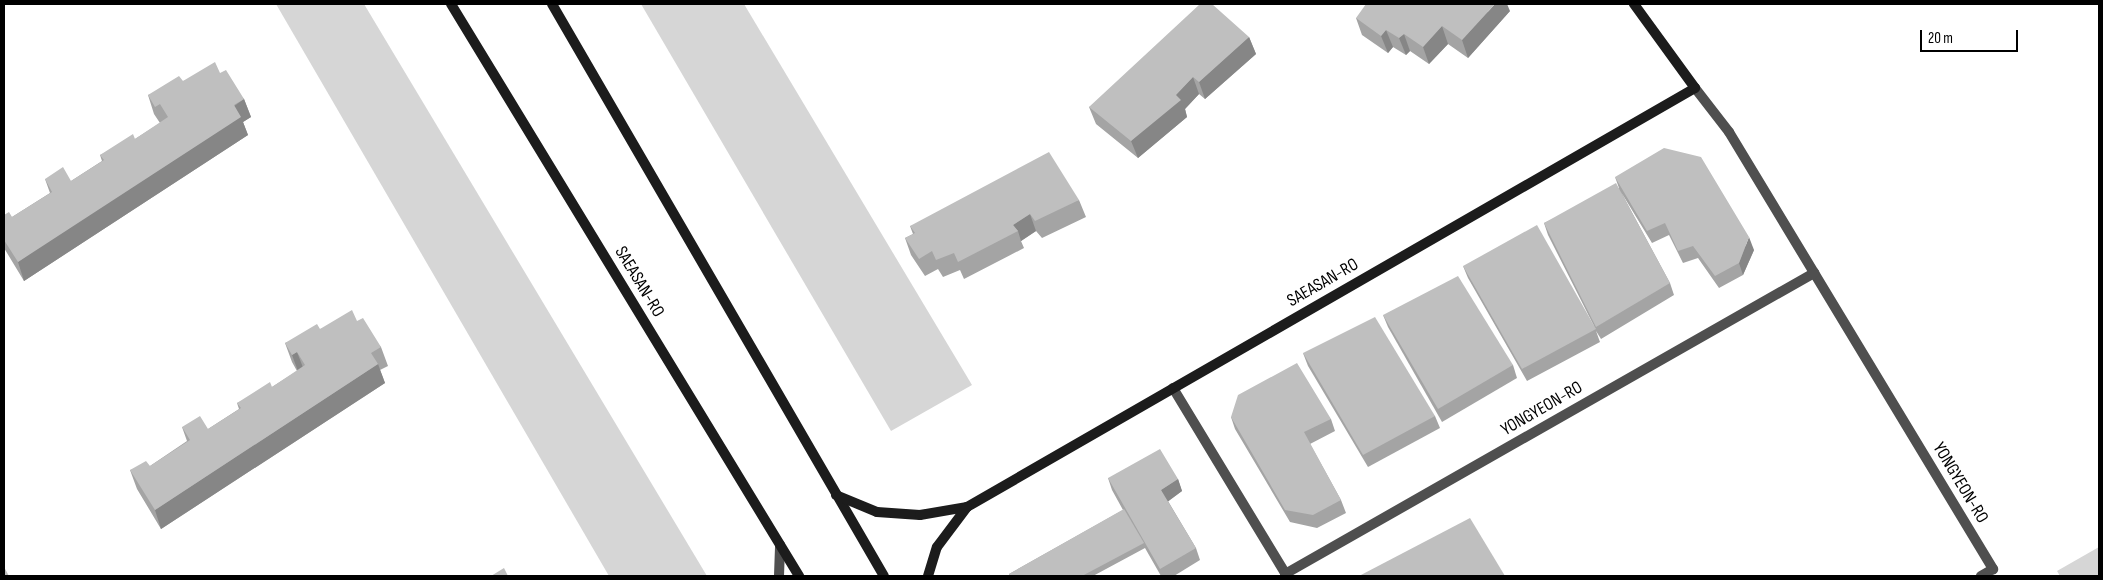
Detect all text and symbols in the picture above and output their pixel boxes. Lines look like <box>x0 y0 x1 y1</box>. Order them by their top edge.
scale bar <box>1923 20 2020 52</box>
text: 20 m <box>1928 29 1953 48</box>
street label: SAEASAN-RO <box>609 243 669 321</box>
street label: SAEASAN-RO <box>1284 254 1362 312</box>
street label: YONGYEON-RO <box>1497 377 1587 441</box>
street label: YONGYEON-RO <box>1927 439 1993 527</box>

